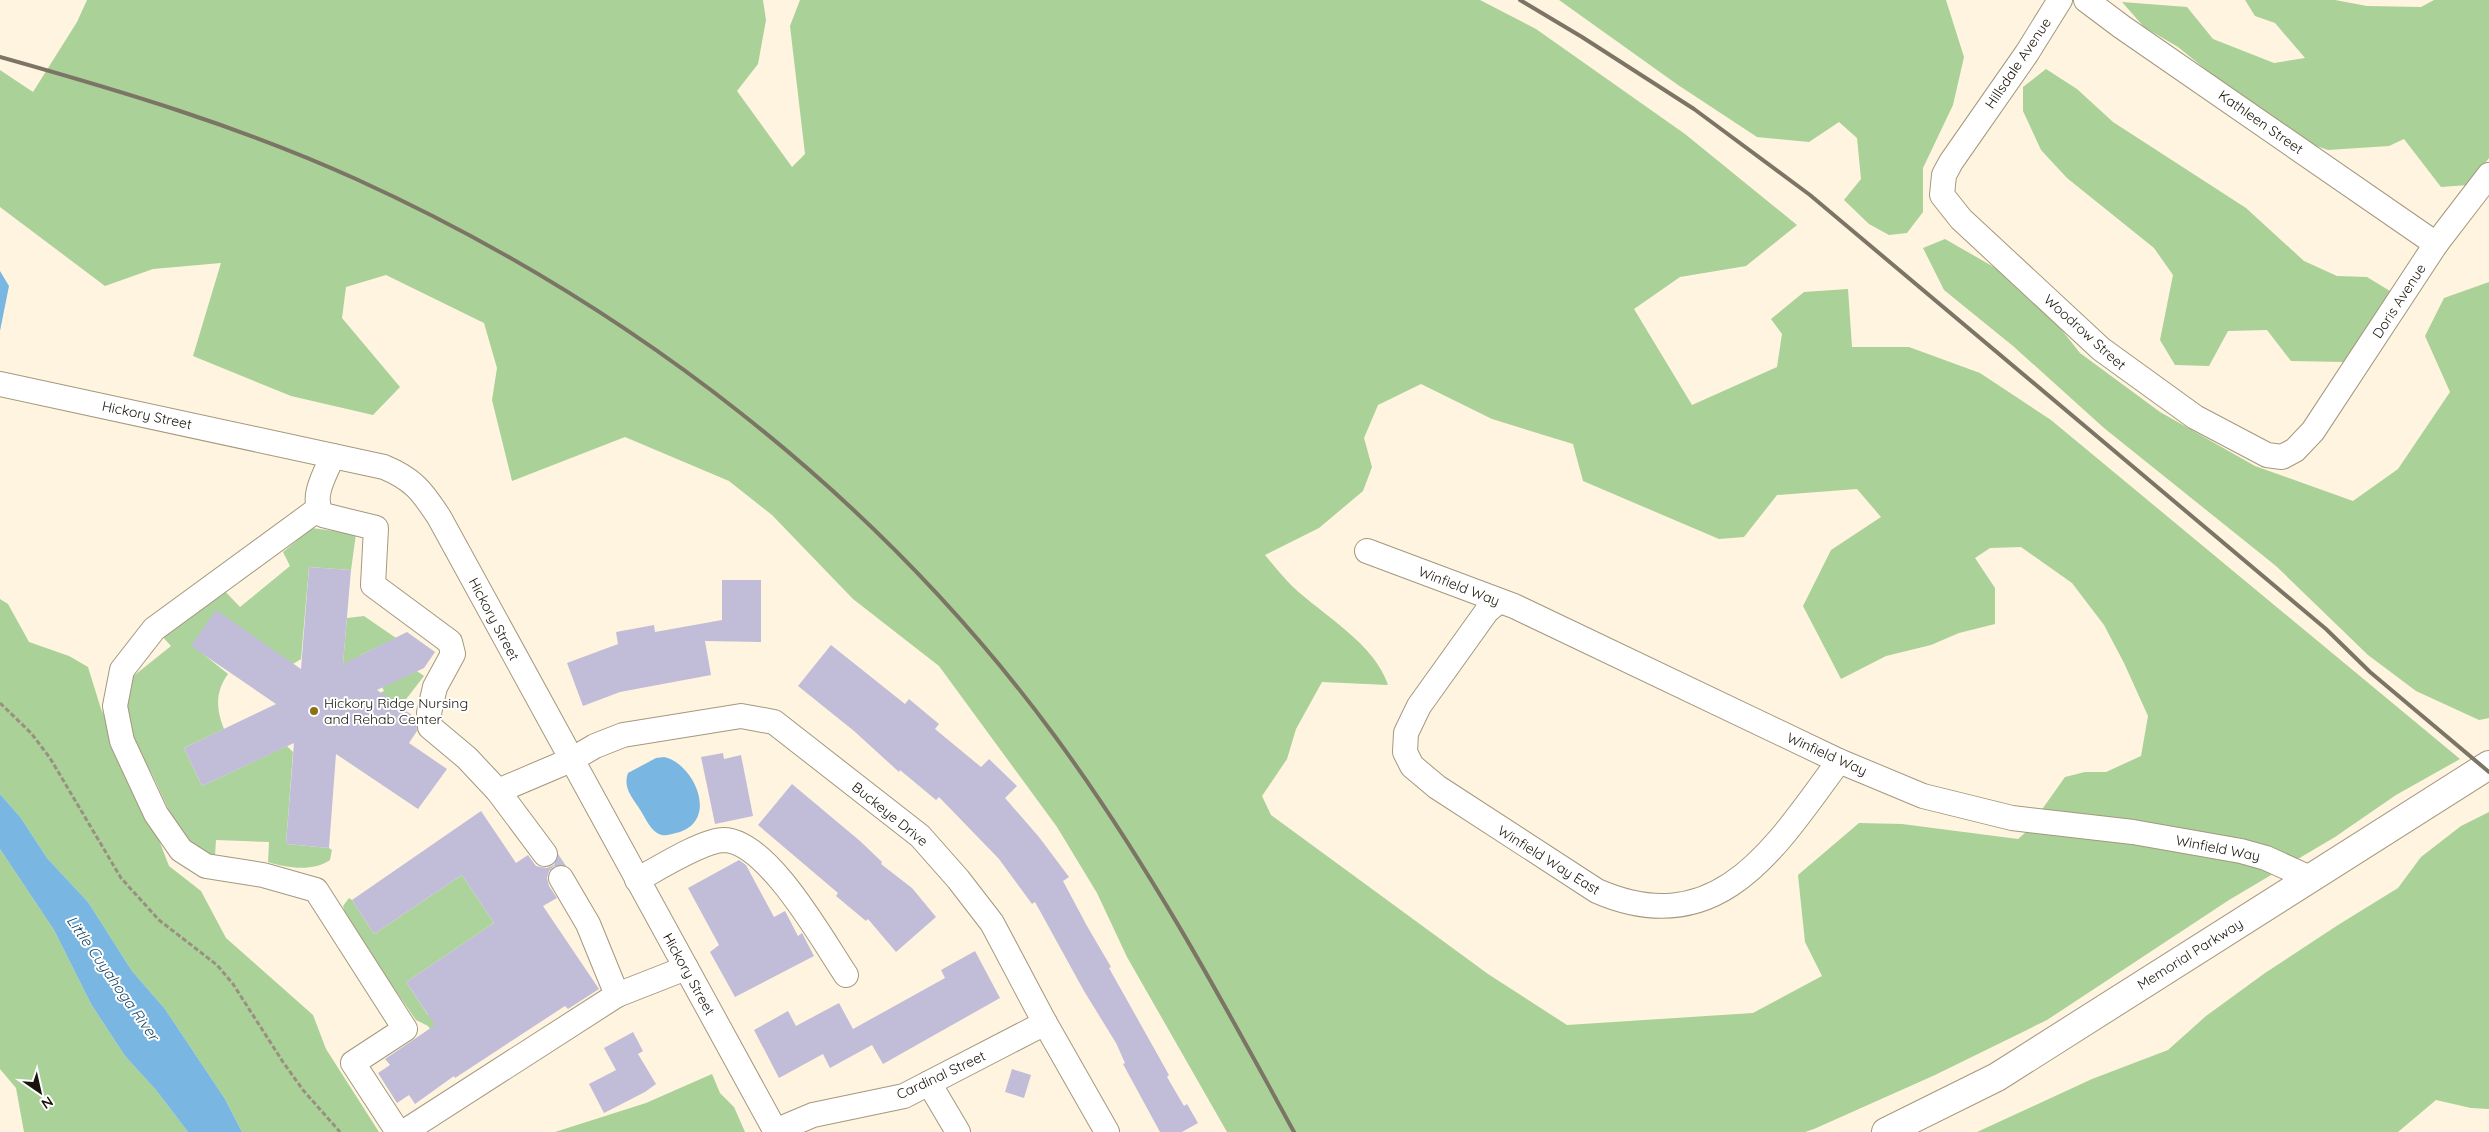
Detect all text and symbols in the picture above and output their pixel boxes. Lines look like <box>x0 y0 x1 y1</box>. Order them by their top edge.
street label: Hillsdale Avenue <box>1981 14 2055 112</box>
street label: Kathleen Street <box>2215 86 2307 158</box>
street label: Doris Avenue <box>2368 260 2430 342</box>
street label: Woodrow Street <box>2040 290 2130 374</box>
street label: Hickory Street <box>100 397 194 433</box>
street label: Winfield Way <box>1416 562 1502 610</box>
street label: Hickory Street <box>465 574 524 664</box>
place label: Hickory Ridge Nursing and Rehab Center <box>324 694 468 728</box>
marker: Hickory Ridge Nursing and Rehab Center <box>308 705 320 717</box>
street label: Winfield Way <box>1784 728 1870 780</box>
street label: Buckeye Drive <box>848 778 932 850</box>
street label: Winfield Way East <box>1494 821 1604 899</box>
street label: Winfield Way <box>2174 831 2262 865</box>
water label: Little Cuyahoga River <box>63 912 165 1046</box>
street label: Memorial Parkway <box>2134 914 2246 994</box>
street label: Hickory Street <box>659 930 719 1019</box>
street label: Cardinal Street <box>894 1046 989 1103</box>
north arrow <box>15 1067 65 1117</box>
text: N <box>38 1092 57 1113</box>

